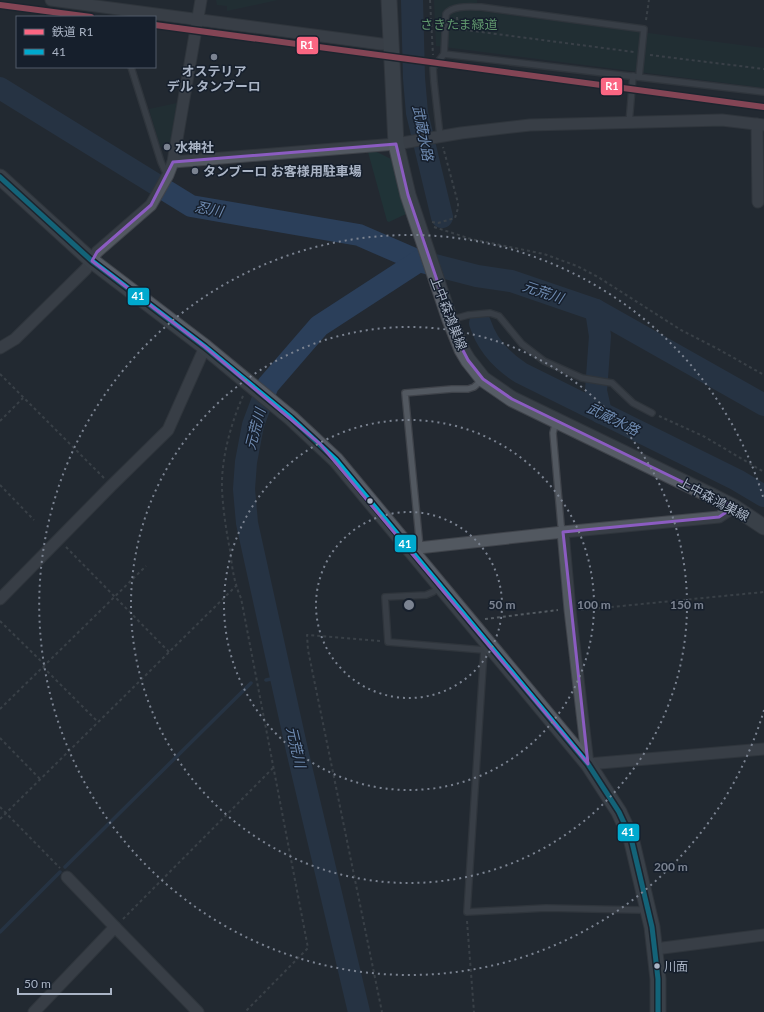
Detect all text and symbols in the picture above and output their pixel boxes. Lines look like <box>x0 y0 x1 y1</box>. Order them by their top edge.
legend <box>16 16 156 68</box>
park label: さきたま緑道 <box>420 16 498 32</box>
text: 鉄道 R1 <box>52 24 94 39</box>
line badge: R1 <box>296 36 319 55</box>
text: R1 <box>300 38 314 51</box>
text: 41 <box>52 44 66 59</box>
marker: オステリア デル タンブーロ <box>209 52 219 62</box>
place label: オステリア デル タンブーロ <box>167 63 261 94</box>
line badge: R1 <box>600 77 623 96</box>
text: R1 <box>605 79 619 92</box>
water label: 武蔵水路 <box>410 104 437 163</box>
place label: 水神社 <box>175 139 214 155</box>
marker: 水神社 <box>162 142 172 152</box>
place label: タンブーロ お客様用駐車場 <box>203 163 362 179</box>
marker: タンブーロ お客様用駐車場 <box>190 166 200 176</box>
water label: 忍川 <box>194 197 226 220</box>
street label: 上中森鴻巣線 <box>428 274 470 352</box>
water label: 元荒川 <box>521 277 568 307</box>
line badge: 41 <box>127 287 150 306</box>
text: 41 <box>132 289 144 302</box>
water label: 武蔵水路 <box>584 399 643 439</box>
water label: 元荒川 <box>241 404 269 451</box>
street label: 上中森鴻巣線 <box>676 474 752 524</box>
unlabelled marker <box>365 496 375 506</box>
line badge: 41 <box>394 534 417 553</box>
text: 41 <box>399 537 411 550</box>
text: 50 m <box>489 597 515 612</box>
text: 100 m <box>577 597 611 612</box>
text: 150 m <box>670 597 704 612</box>
centre of rings <box>402 598 416 612</box>
water label: 元荒川 <box>283 725 310 771</box>
line badge: 41 <box>617 823 640 842</box>
text: 41 <box>622 825 634 838</box>
text: 200 m <box>654 859 688 874</box>
place label: 川面 <box>664 959 688 974</box>
marker: 川面 <box>652 961 662 971</box>
scale bar <box>18 970 111 996</box>
text: 50 m <box>24 976 51 991</box>

